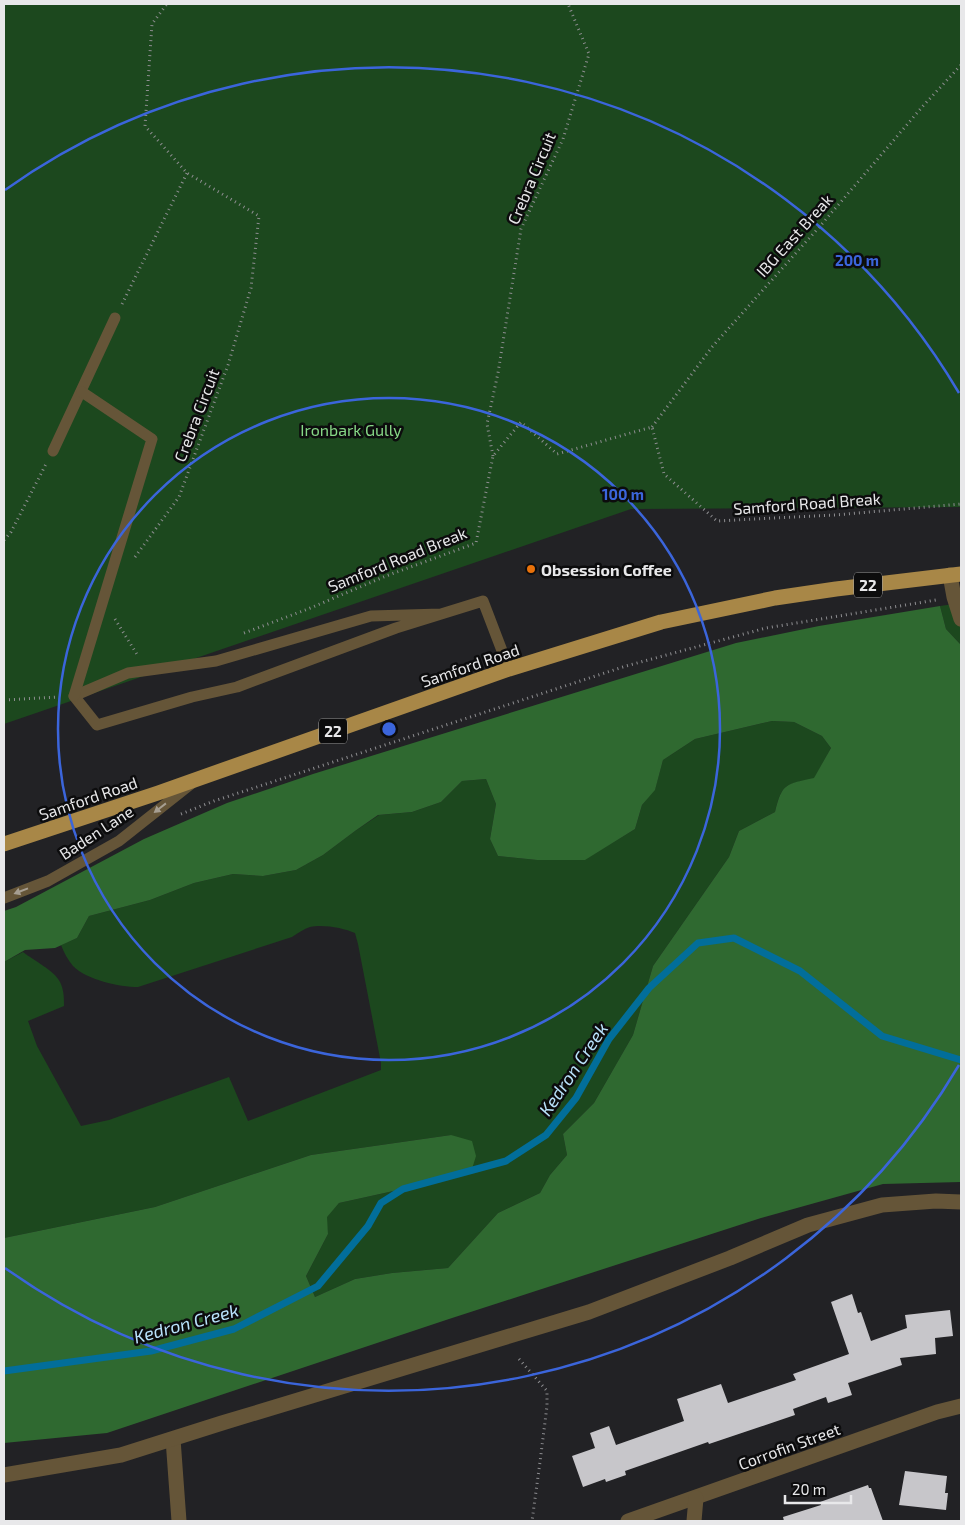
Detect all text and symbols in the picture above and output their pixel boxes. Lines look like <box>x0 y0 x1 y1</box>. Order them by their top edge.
street label: Crebra Circuit <box>503 129 559 227</box>
street label: IBG East Break <box>752 190 836 280</box>
text: 200 m <box>835 251 879 269</box>
street label: Crebra Circuit <box>170 366 222 464</box>
park label: Ironbark Gully <box>300 420 402 439</box>
text: 100 m <box>602 485 644 503</box>
street label: Samford Road Break <box>733 488 881 518</box>
street label: Samford Road Break <box>325 522 469 596</box>
place label: Obsession Coffee <box>541 560 672 579</box>
marker: Obsession Coffee <box>525 563 537 575</box>
road number: 22 <box>854 572 882 598</box>
street label: Samford Road <box>418 639 522 691</box>
road number: 22 <box>319 718 347 744</box>
centre of rings <box>380 720 398 738</box>
street label: Samford Road <box>36 772 140 824</box>
street label: Baden Lane <box>56 801 136 863</box>
one-way arrow <box>154 803 167 814</box>
one-way arrow <box>13 887 28 895</box>
water label: Kedron Creek <box>534 1018 612 1120</box>
water label: Kedron Creek <box>131 1298 241 1348</box>
street label: Corrofin Street <box>736 1419 842 1473</box>
scale bar <box>785 1472 851 1504</box>
text: 20 m <box>792 1480 826 1498</box>

